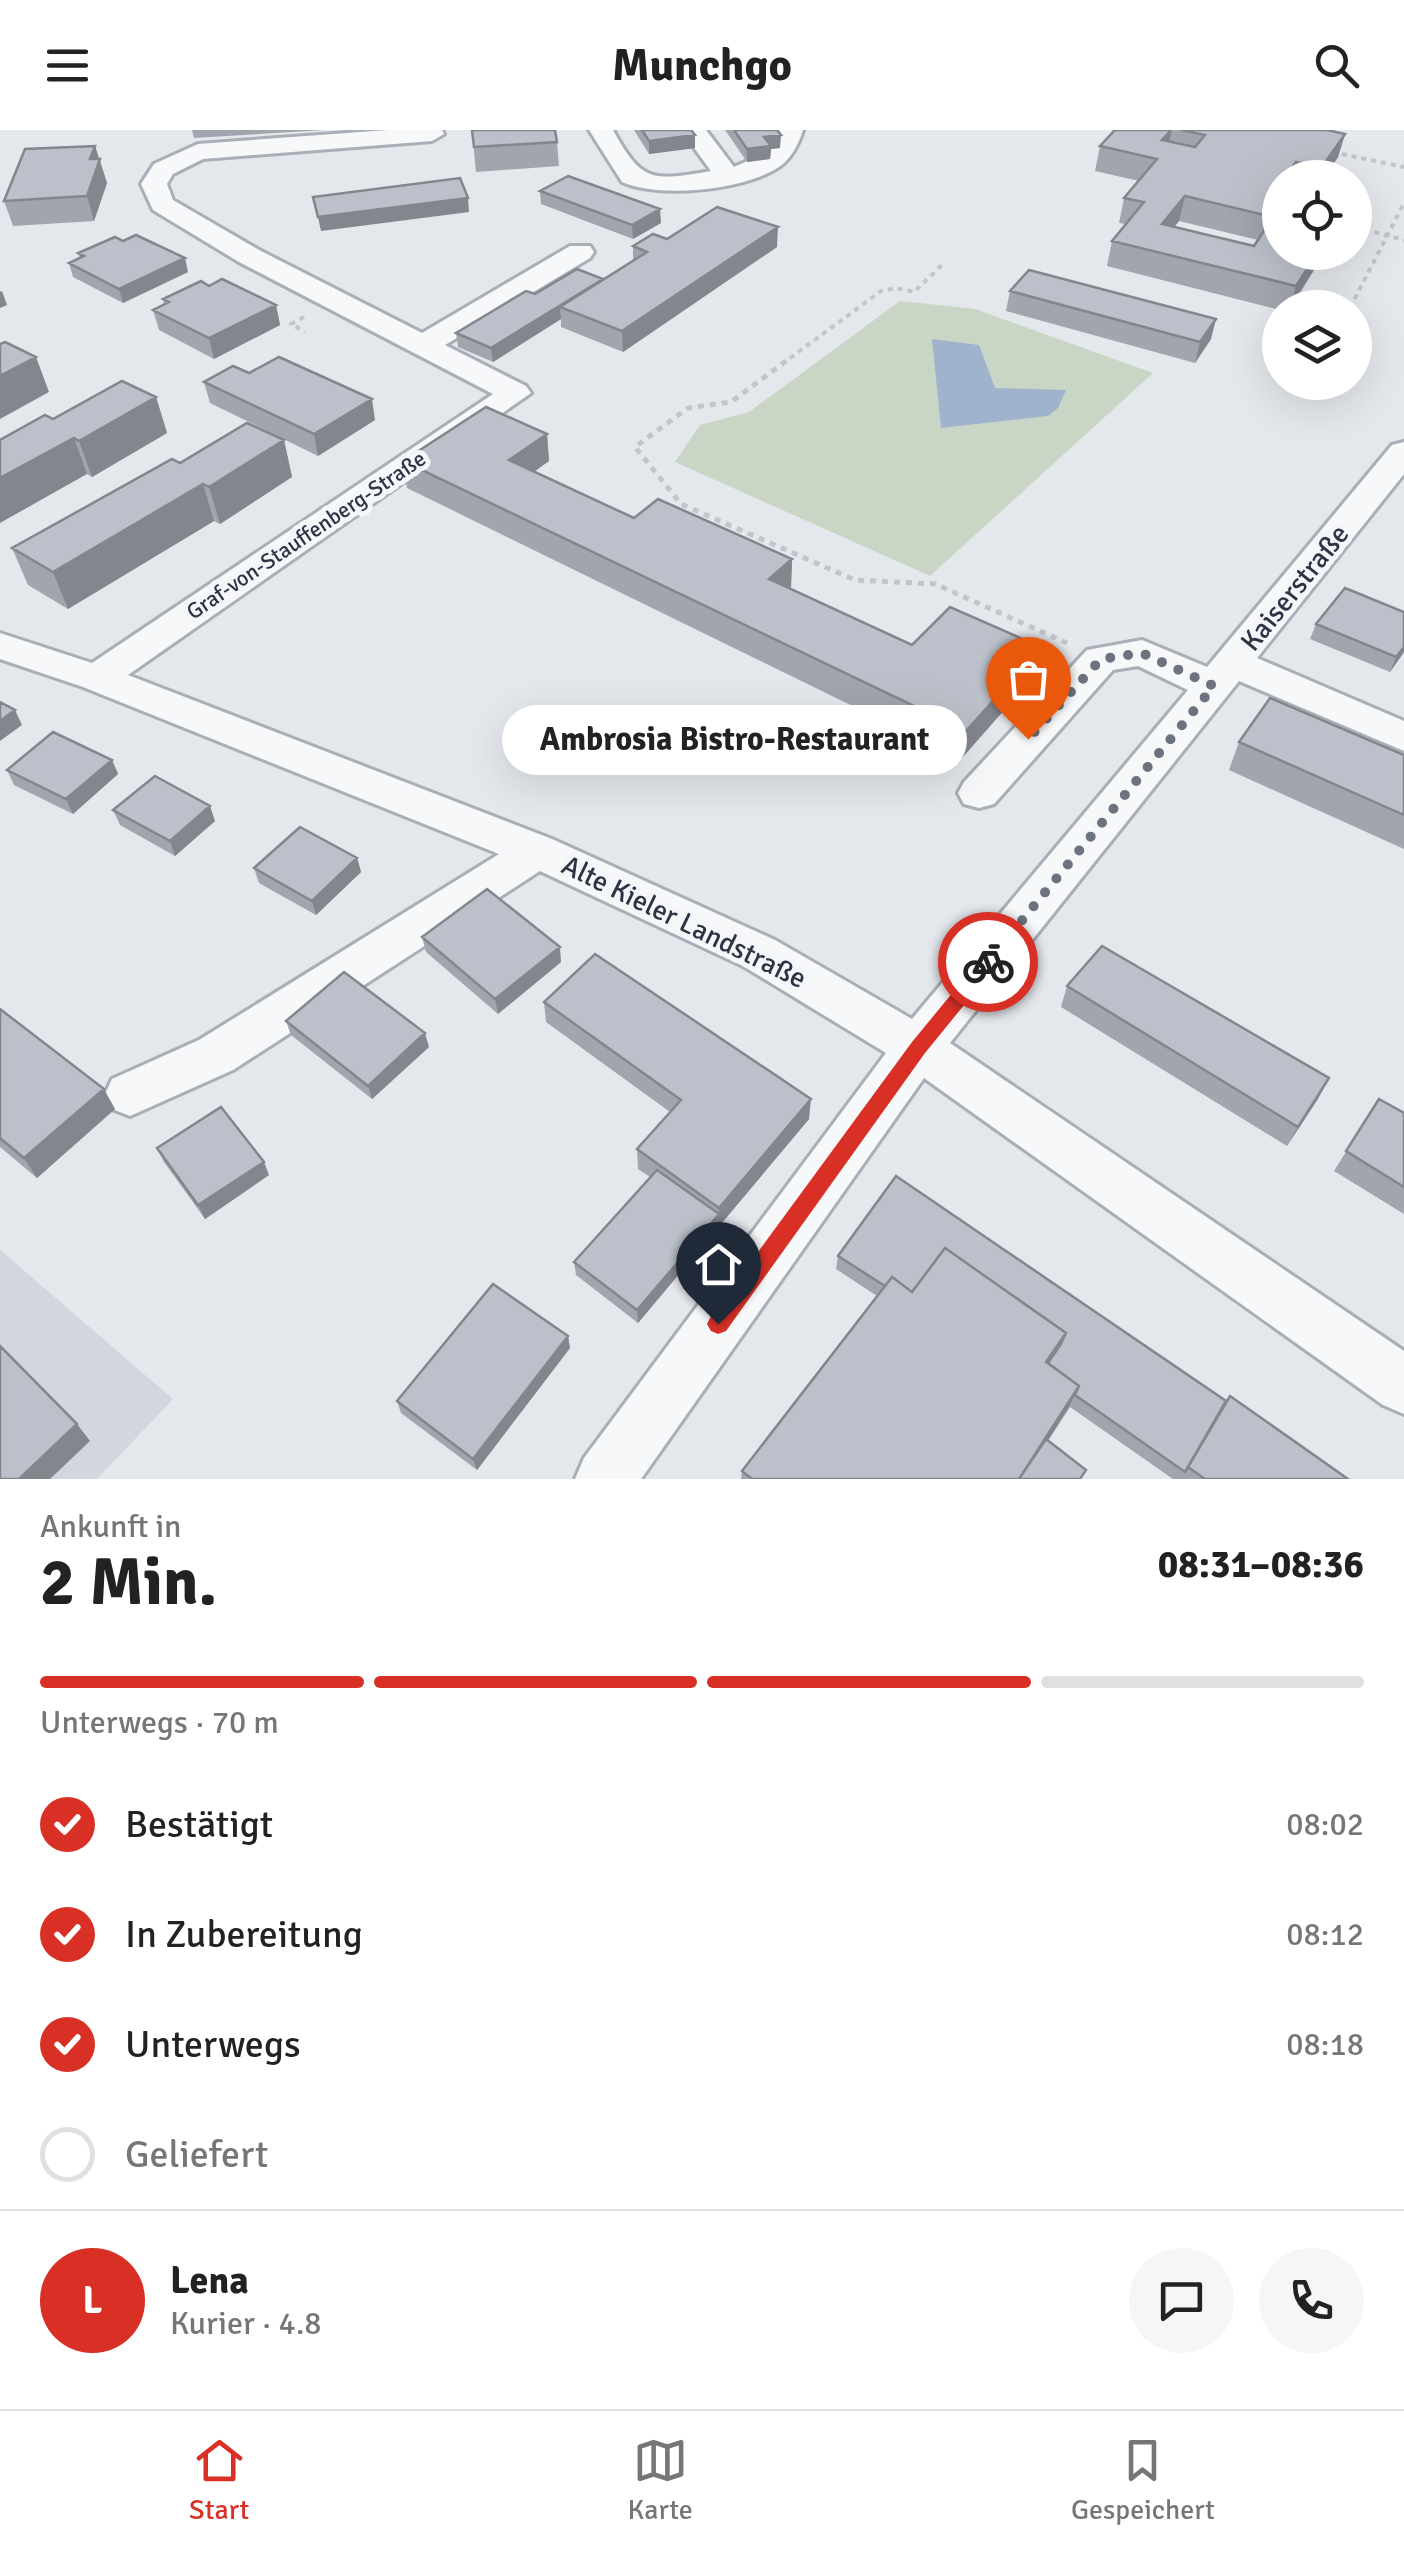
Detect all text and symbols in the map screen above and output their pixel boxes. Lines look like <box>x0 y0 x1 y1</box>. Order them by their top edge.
icon: menu <box>40 38 95 93</box>
text: Munchgo <box>612 38 792 93</box>
icon: search <box>1309 38 1364 93</box>
map controls <box>1262 160 1372 400</box>
button: locate <box>1262 160 1372 270</box>
button: layers <box>1262 290 1372 400</box>
street label: Graf-von-Stauffenberg-Straße <box>181 445 431 625</box>
street label: Kaiserstraße <box>1234 518 1356 658</box>
pin <box>986 637 1071 740</box>
icon: bag <box>1001 652 1056 707</box>
callout: Ambrosia Bistro-Restaurant <box>503 704 968 774</box>
text: Ambrosia Bistro-Restaurant <box>540 720 929 759</box>
street label: Alte Kieler Landstraße <box>556 848 812 996</box>
courier <box>938 912 1038 1012</box>
icon: bike <box>961 935 1016 990</box>
pin <box>676 1222 761 1325</box>
icon: home <box>691 1237 746 1292</box>
text: Ankunft in <box>40 1507 182 1546</box>
text: 08:31–08:36 <box>1158 1541 1364 1588</box>
text: 2 Min. <box>40 1543 217 1623</box>
text: Unterwegs · 70 m <box>40 1703 279 1742</box>
icon: check <box>40 1797 95 1852</box>
text: Bestätigt <box>125 1801 273 1848</box>
text: 08:02 <box>1286 1805 1364 1844</box>
icon: check <box>40 1907 95 1962</box>
text: In Zubereitung <box>125 1911 363 1958</box>
text: 08:12 <box>1286 1915 1364 1954</box>
icon: check <box>40 2017 95 2072</box>
text: Unterwegs <box>125 2021 301 2068</box>
text: 08:18 <box>1286 2025 1364 2064</box>
text: Geliefert <box>125 2131 268 2178</box>
button: chat <box>1129 2248 1234 2353</box>
button: phone <box>1259 2248 1364 2353</box>
text: Lena <box>170 2257 249 2304</box>
text: L <box>83 2277 102 2324</box>
text: Kurier · 4.8 <box>170 2304 322 2343</box>
tab: Start <box>189 2433 249 2527</box>
tab: Karte <box>628 2433 693 2527</box>
tab: Gespeichert <box>1071 2433 1215 2527</box>

